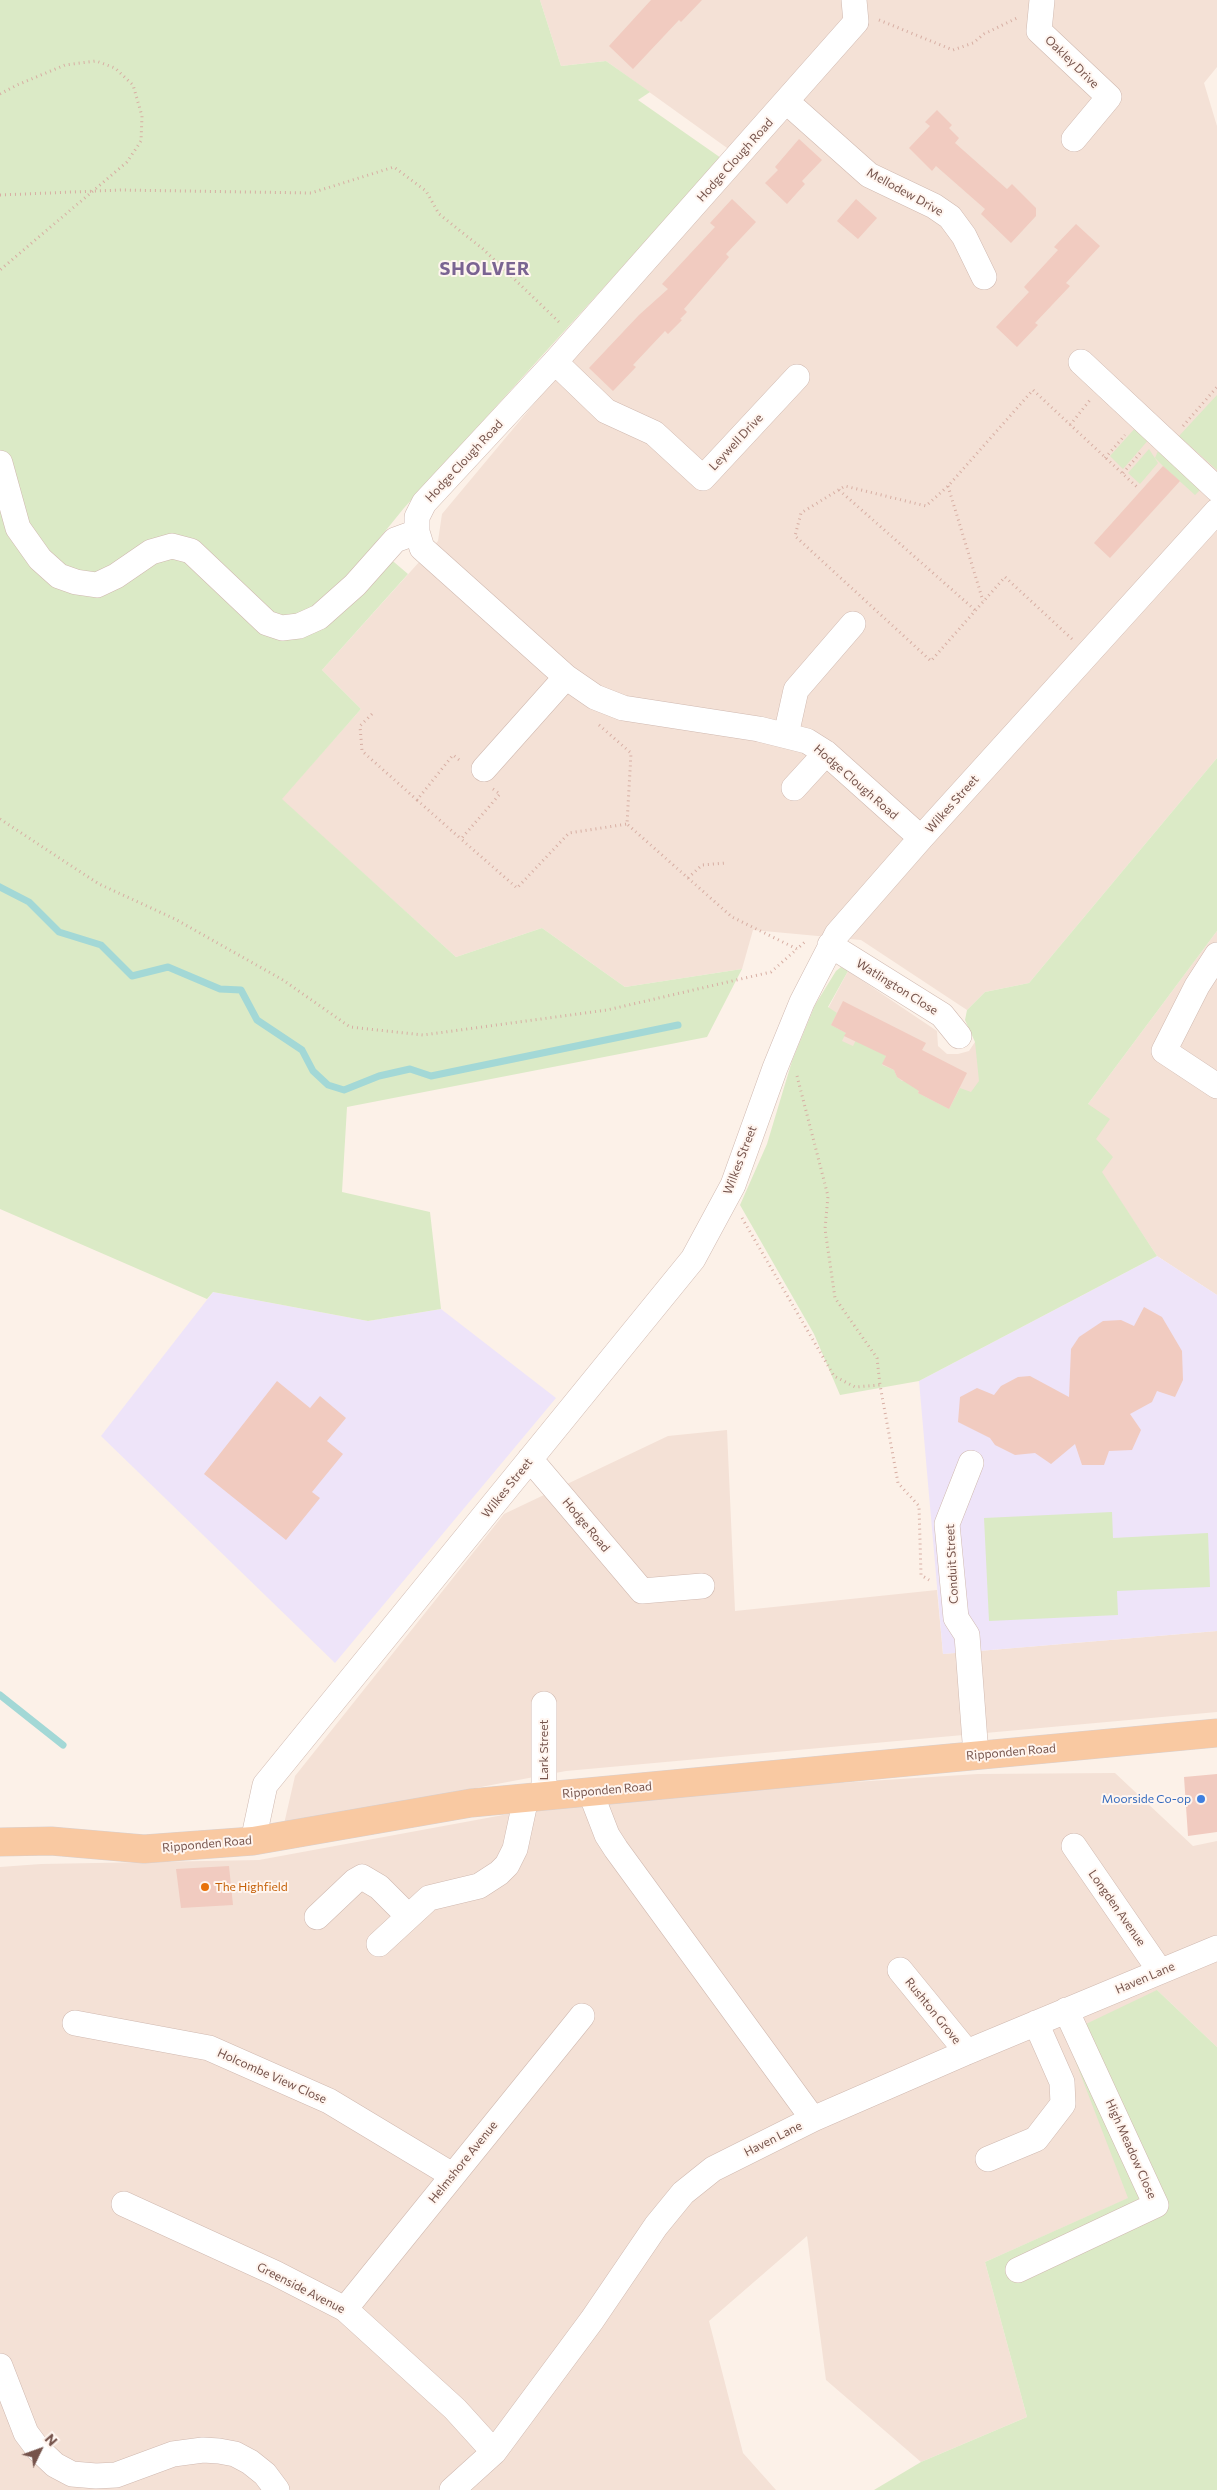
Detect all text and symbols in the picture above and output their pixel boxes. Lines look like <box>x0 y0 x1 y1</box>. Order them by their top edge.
street label: Oakley Drive <box>1042 33 1102 91</box>
street label: Hodge Clough Road <box>694 115 776 205</box>
street label: Mellodew Drive <box>864 165 946 219</box>
district label: SHOLVER <box>439 258 531 280</box>
street label: Leywell Drive <box>706 411 766 473</box>
street label: Hodge Clough Road <box>422 417 506 505</box>
street label: Hodge Clough Road <box>811 741 901 823</box>
street label: Wilkes Street <box>922 772 982 836</box>
street label: Watlington Close <box>853 956 941 1018</box>
street label: Wilkes Street <box>720 1124 760 1196</box>
street label: Wilkes Street <box>479 1455 535 1521</box>
street label: Hodge Road <box>559 1495 613 1555</box>
street label: Conduit Street <box>943 1524 961 1604</box>
street label: Lark Street <box>537 1720 551 1780</box>
street label: Ripponden Road <box>966 1741 1056 1763</box>
street label: Ripponden Road <box>562 1779 652 1801</box>
place label: Moorside Co-op <box>1102 1792 1191 1806</box>
marker: Moorside Co-op <box>1195 1793 1207 1805</box>
street label: Ripponden Road <box>162 1833 252 1855</box>
street label: Longden Avenue <box>1085 1867 1149 1949</box>
place label: The Highfield <box>215 1880 288 1894</box>
marker: The Highfield <box>199 1881 211 1893</box>
street label: Haven Lane <box>1113 1959 1177 1997</box>
street label: Rushton Grove <box>902 1975 964 2047</box>
street label: Holcombe View Close <box>215 2045 329 2107</box>
street label: High Meadow Close <box>1103 2097 1159 2201</box>
street label: Helmshore Avenue <box>425 2118 501 2206</box>
street label: Haven Lane <box>742 2118 804 2160</box>
street label: Greenside Avenue <box>255 2260 347 2316</box>
north arrow <box>15 2425 65 2475</box>
text: N <box>42 2430 61 2449</box>

